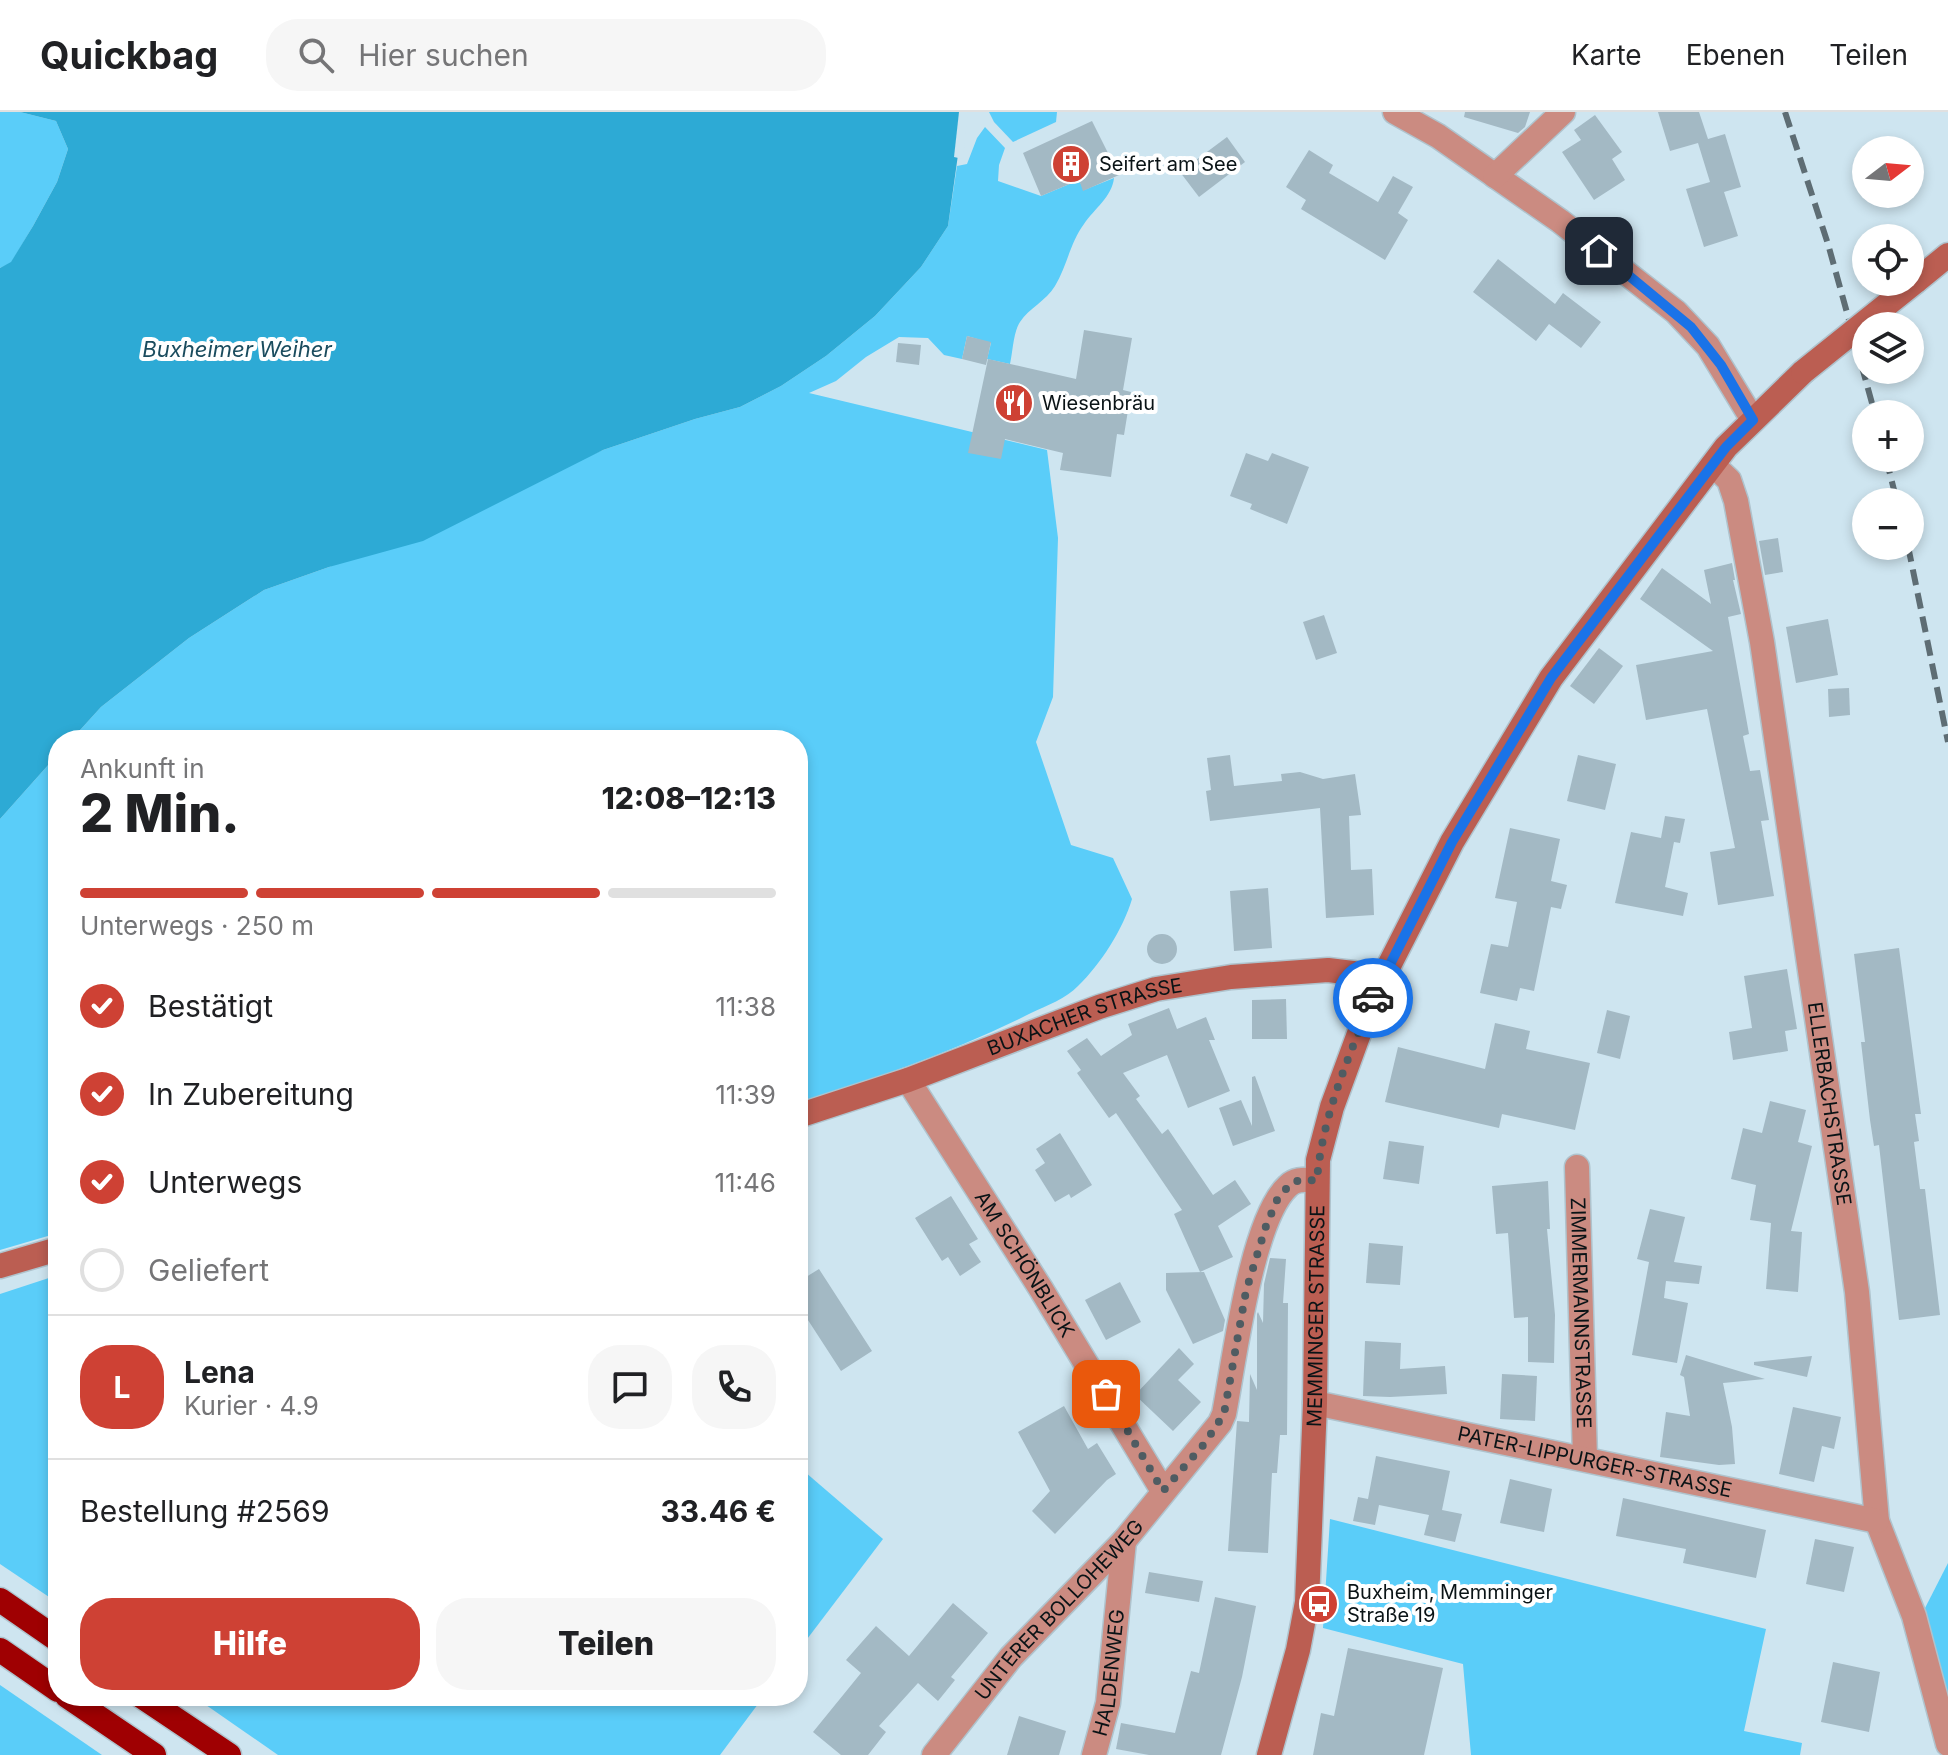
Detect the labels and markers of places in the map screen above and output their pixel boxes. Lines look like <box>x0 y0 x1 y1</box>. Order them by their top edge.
building icon: Seifert am See <box>1050 143 1092 185</box>
place label: Seifert am See <box>1099 152 1237 176</box>
pin <box>1565 217 1633 285</box>
restaurant icon: Wiesenbräu <box>993 382 1035 424</box>
place label: Wiesenbräu <box>1042 391 1155 415</box>
pin <box>1072 1360 1140 1428</box>
place label: Buxheim, Memminger Straße 19 <box>1347 1580 1553 1627</box>
bus stop icon: Buxheim, Memminger Straße 19 <box>1298 1583 1340 1625</box>

